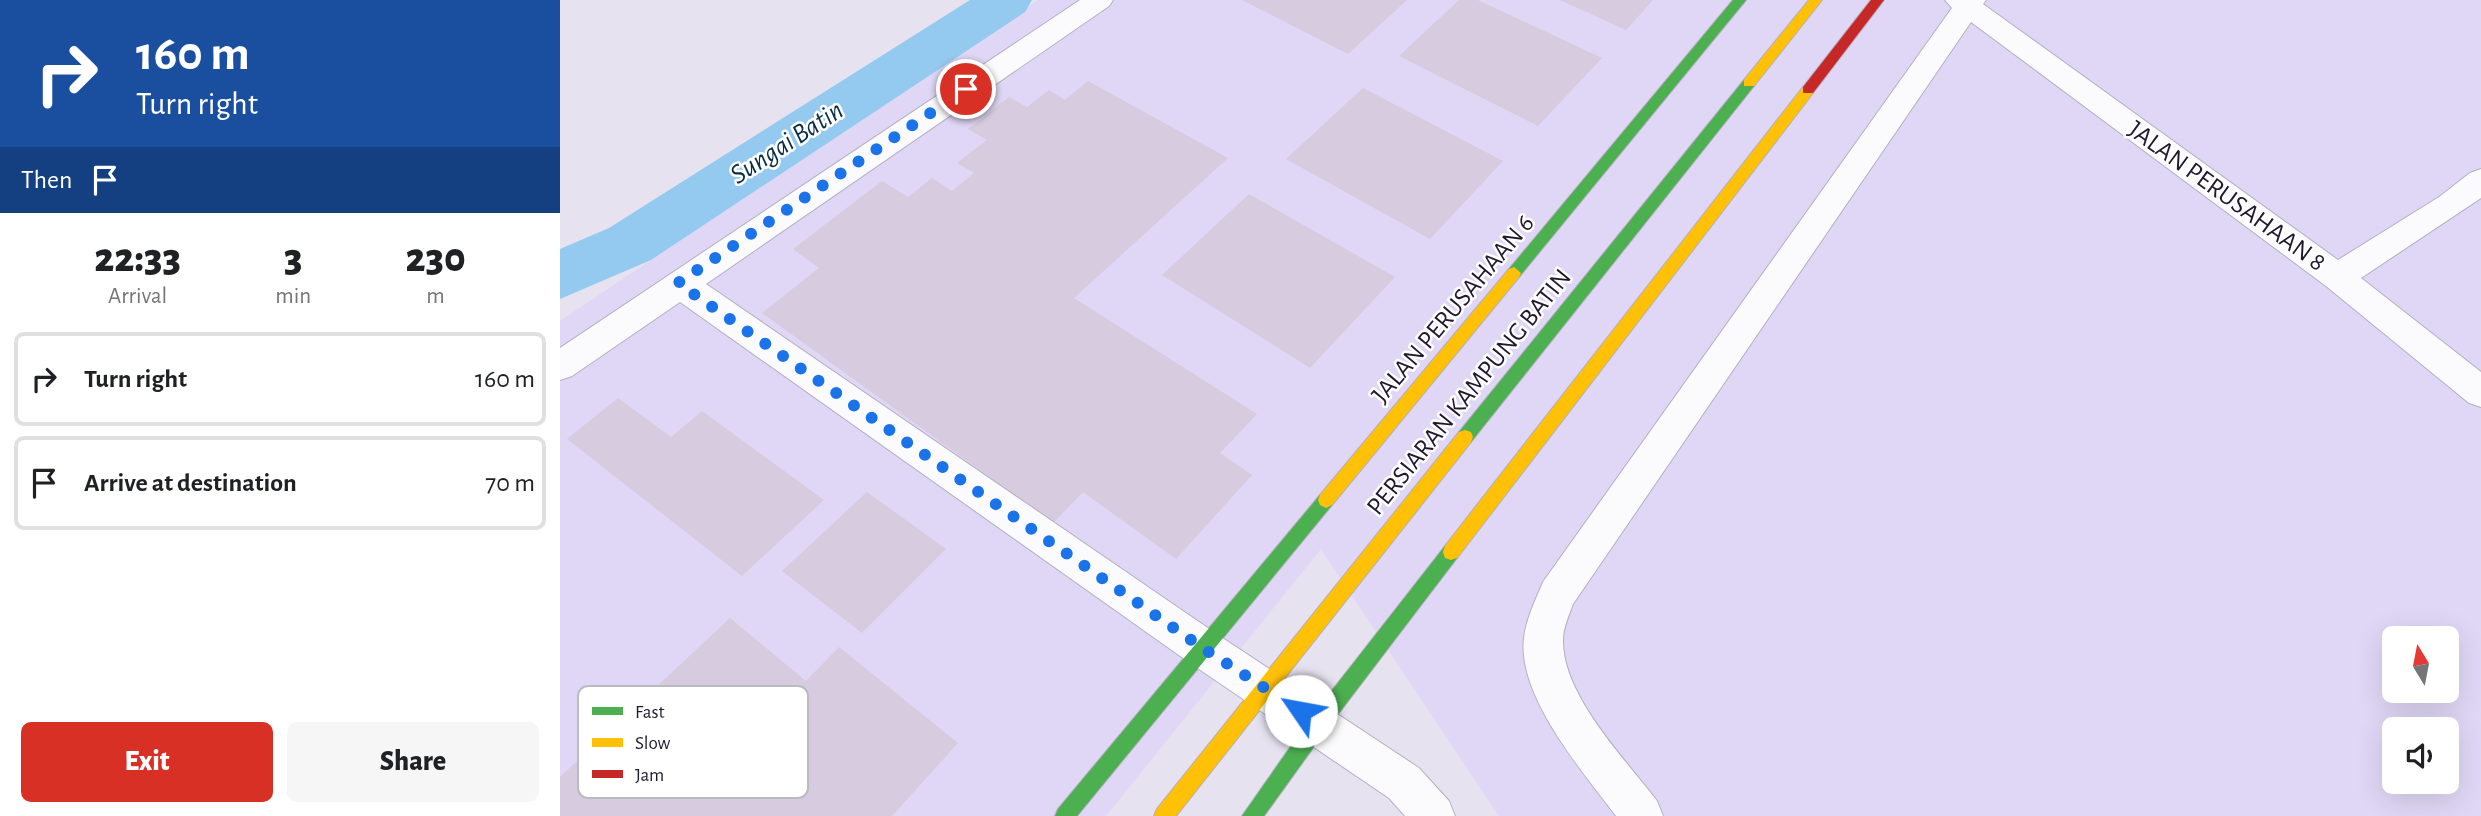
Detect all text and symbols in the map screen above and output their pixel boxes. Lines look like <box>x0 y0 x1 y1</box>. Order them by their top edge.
icon: right <box>21 28 112 119</box>
text: 160 m <box>136 30 250 79</box>
pin <box>936 59 996 119</box>
icon: arrive <box>947 70 985 108</box>
text: Turn right <box>136 88 258 120</box>
water label: Sungai Batin <box>725 96 849 190</box>
street label: JALAN PERUSAHAAN 8 <box>2124 116 2330 276</box>
icon: arrive <box>86 161 124 199</box>
text: Then <box>21 167 72 193</box>
street label: JALAN PERUSAHAAN 6 <box>1367 210 1539 408</box>
text: 22:33 <box>94 237 181 279</box>
text: 3 <box>284 237 302 279</box>
text: 230 <box>405 237 466 279</box>
street label: PERSIARAN KAMPUNG BATIN <box>1362 264 1576 520</box>
text: Arrival <box>108 285 167 308</box>
text: min <box>275 285 311 308</box>
text: m <box>426 285 445 308</box>
icon: right <box>25 360 63 398</box>
text: Turn right <box>84 366 187 392</box>
text: 160 m <box>475 366 535 392</box>
icon: arrive <box>25 464 63 502</box>
text: Arrive at destination <box>84 470 297 496</box>
text: 70 m <box>485 470 535 496</box>
north arrow <box>2382 626 2459 704</box>
map controls <box>2382 626 2459 794</box>
position arrow <box>1264 674 1338 748</box>
legend <box>578 686 808 798</box>
text: Fast <box>635 703 665 722</box>
button: sound <box>2382 717 2459 794</box>
button: Exit <box>21 722 273 802</box>
button: Share <box>287 722 539 802</box>
text: Slow <box>635 734 671 753</box>
text: Jam <box>635 766 664 785</box>

